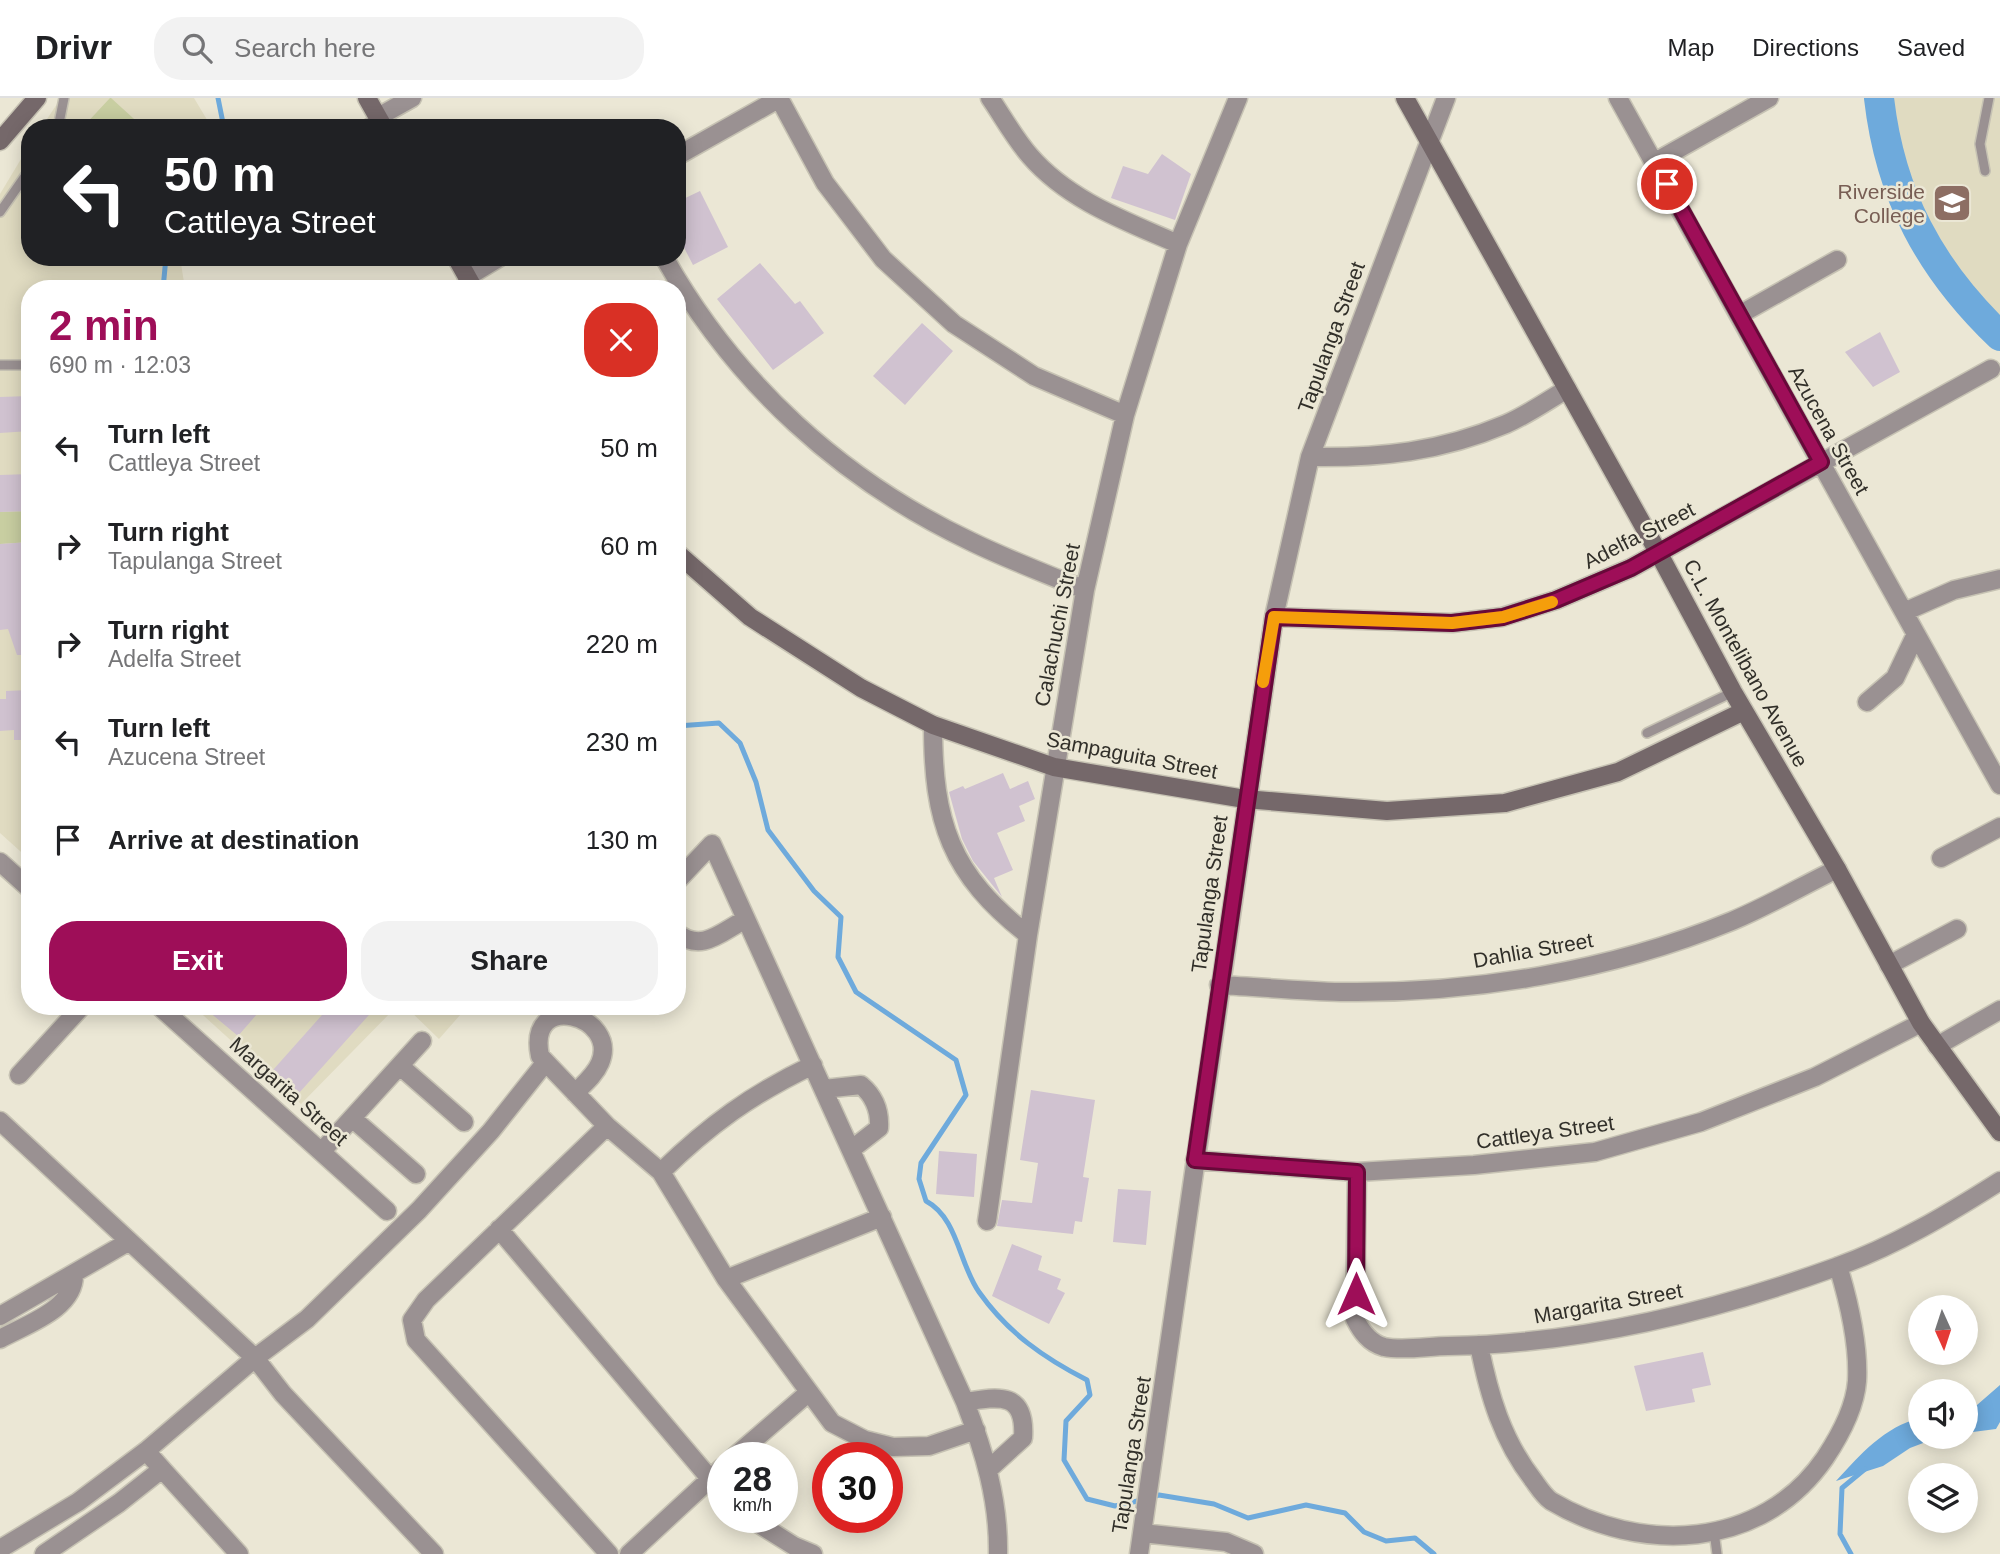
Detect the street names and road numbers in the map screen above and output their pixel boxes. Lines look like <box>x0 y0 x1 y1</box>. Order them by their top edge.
street label: Tapulanga Street <box>1293 258 1369 416</box>
street label: Azucena Street <box>1784 362 1874 499</box>
street label: Adelfa Street <box>1580 497 1698 573</box>
street label: Calachuchi Street <box>1030 541 1084 709</box>
street label: C.L. Montelibano Avenue <box>1679 555 1813 771</box>
street label: Sampaguita Street <box>1044 727 1220 783</box>
street label: Tapulanga Street <box>1187 814 1231 974</box>
street label: Dahlia Street <box>1471 928 1595 972</box>
street label: Margarita Street <box>225 1032 353 1150</box>
street label: Cattleya Street <box>1475 1111 1616 1153</box>
street label: Margarita Street <box>1532 1279 1684 1327</box>
street label: Tapulanga Street <box>1107 1375 1155 1535</box>

